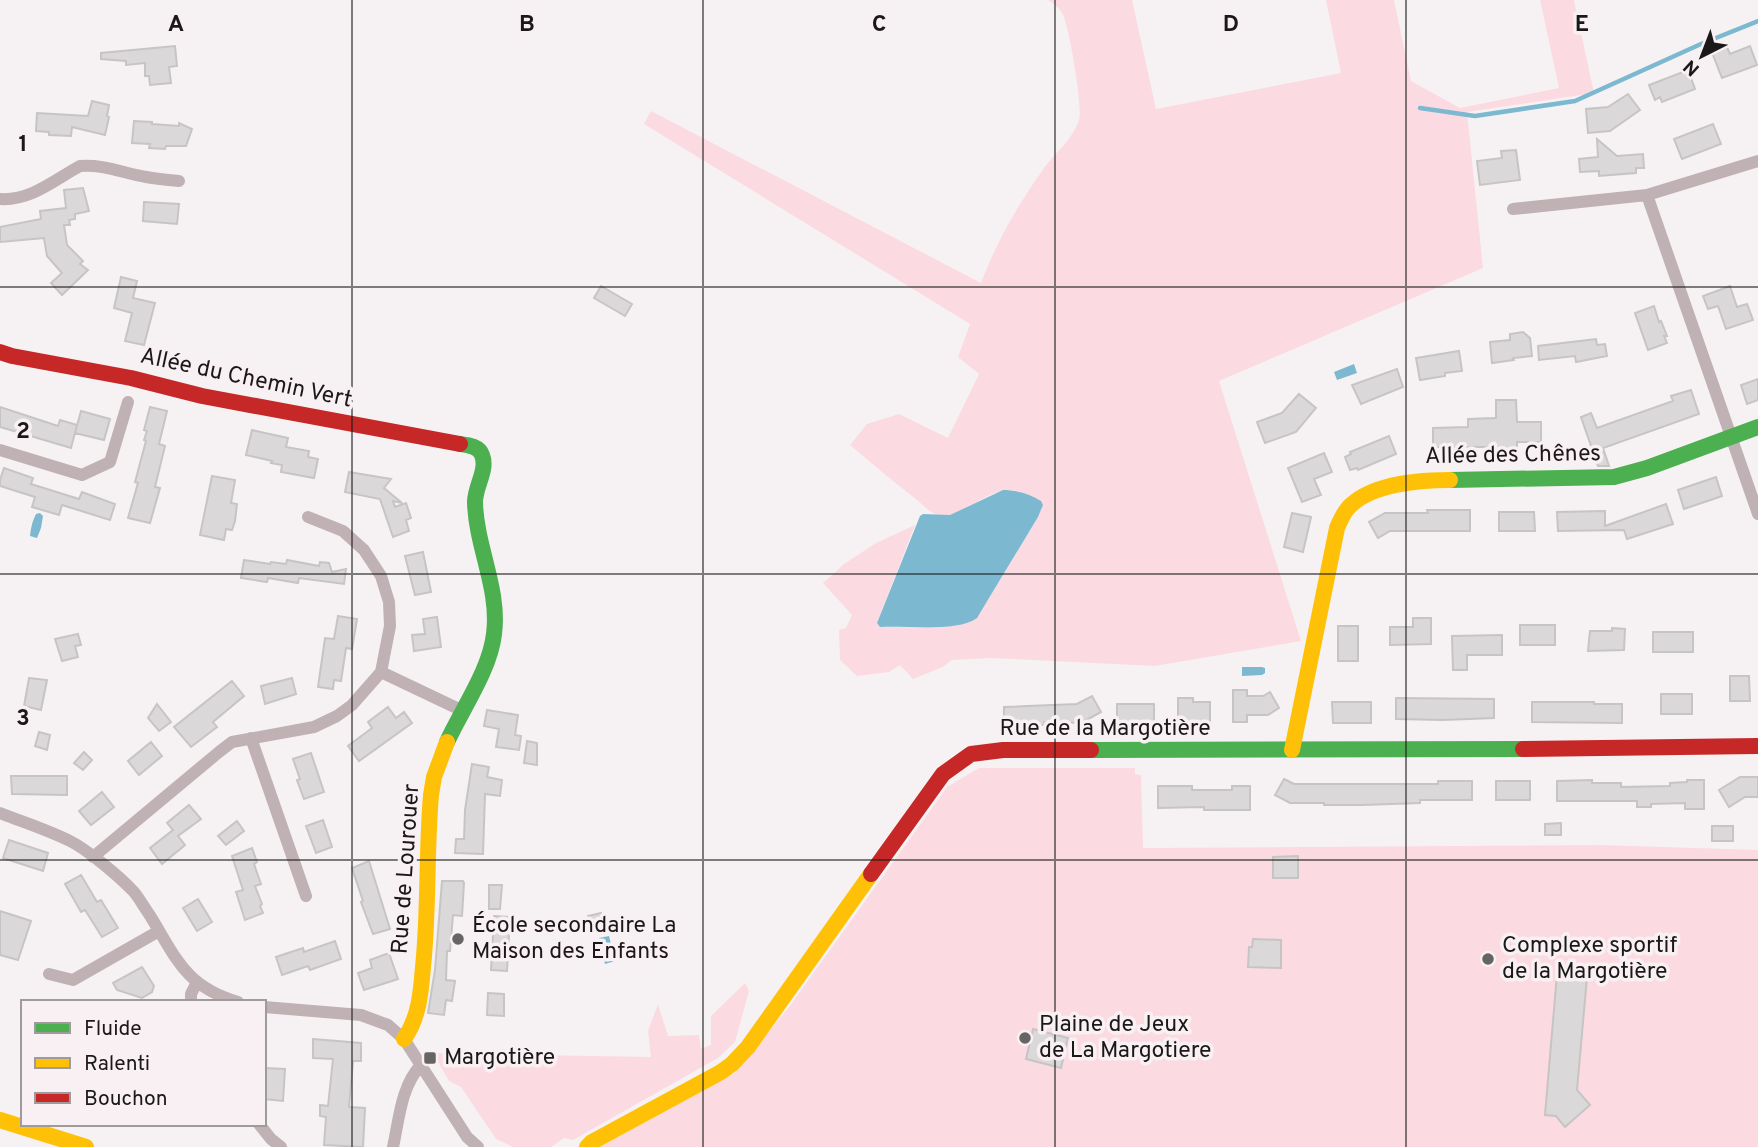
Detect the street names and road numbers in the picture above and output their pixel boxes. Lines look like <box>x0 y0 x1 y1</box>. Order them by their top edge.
street label: Allée du Chemin Vert <box>137 342 355 416</box>
street label: Allée des Chênes <box>1425 440 1601 472</box>
street label: Rue de la Margotière <box>1000 715 1211 744</box>
street label: Rue de Lourouer <box>387 783 427 955</box>

